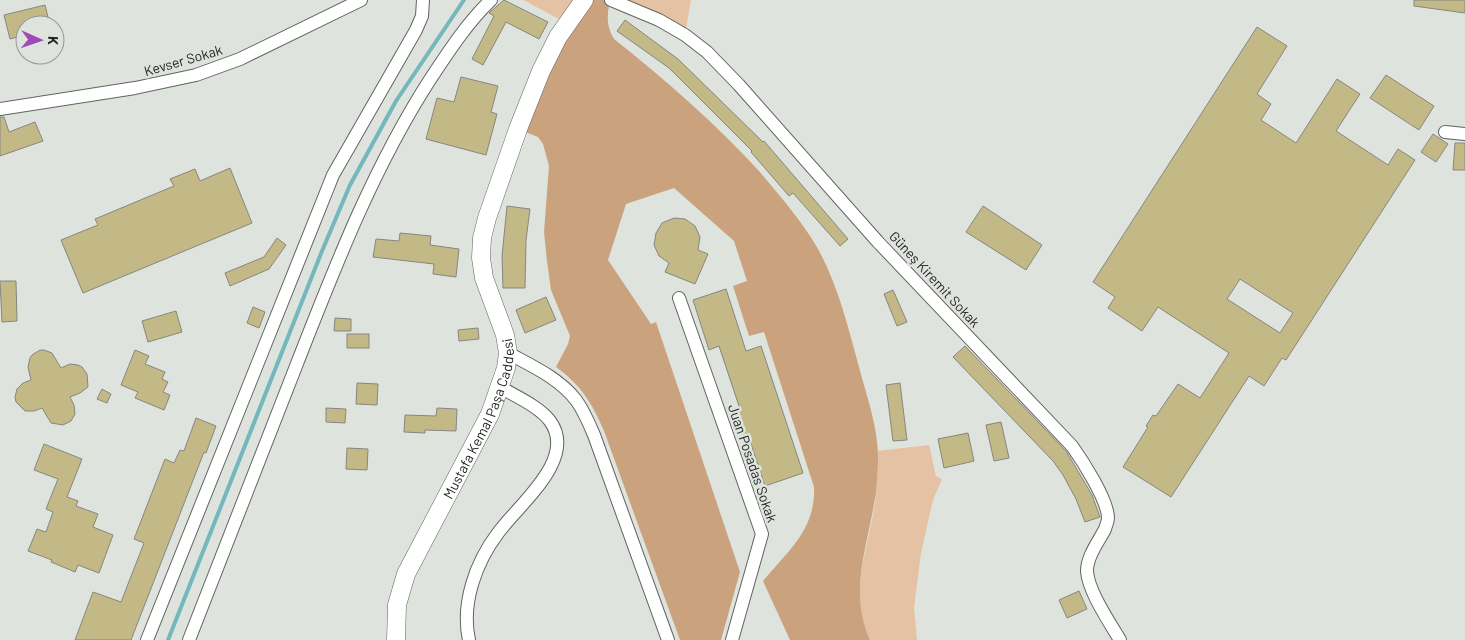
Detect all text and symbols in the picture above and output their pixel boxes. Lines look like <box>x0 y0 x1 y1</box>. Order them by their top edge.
north arrow <box>15 15 65 65</box>
text: K <box>45 36 62 45</box>
street label: Kevser Sokak <box>142 41 224 79</box>
street label: Güneş Kiremit Sokak <box>886 227 984 331</box>
street label: Mustafa Kemal Paşa Caddesi <box>439 337 517 501</box>
street label: Juan Posadas Sokak <box>725 402 781 524</box>

